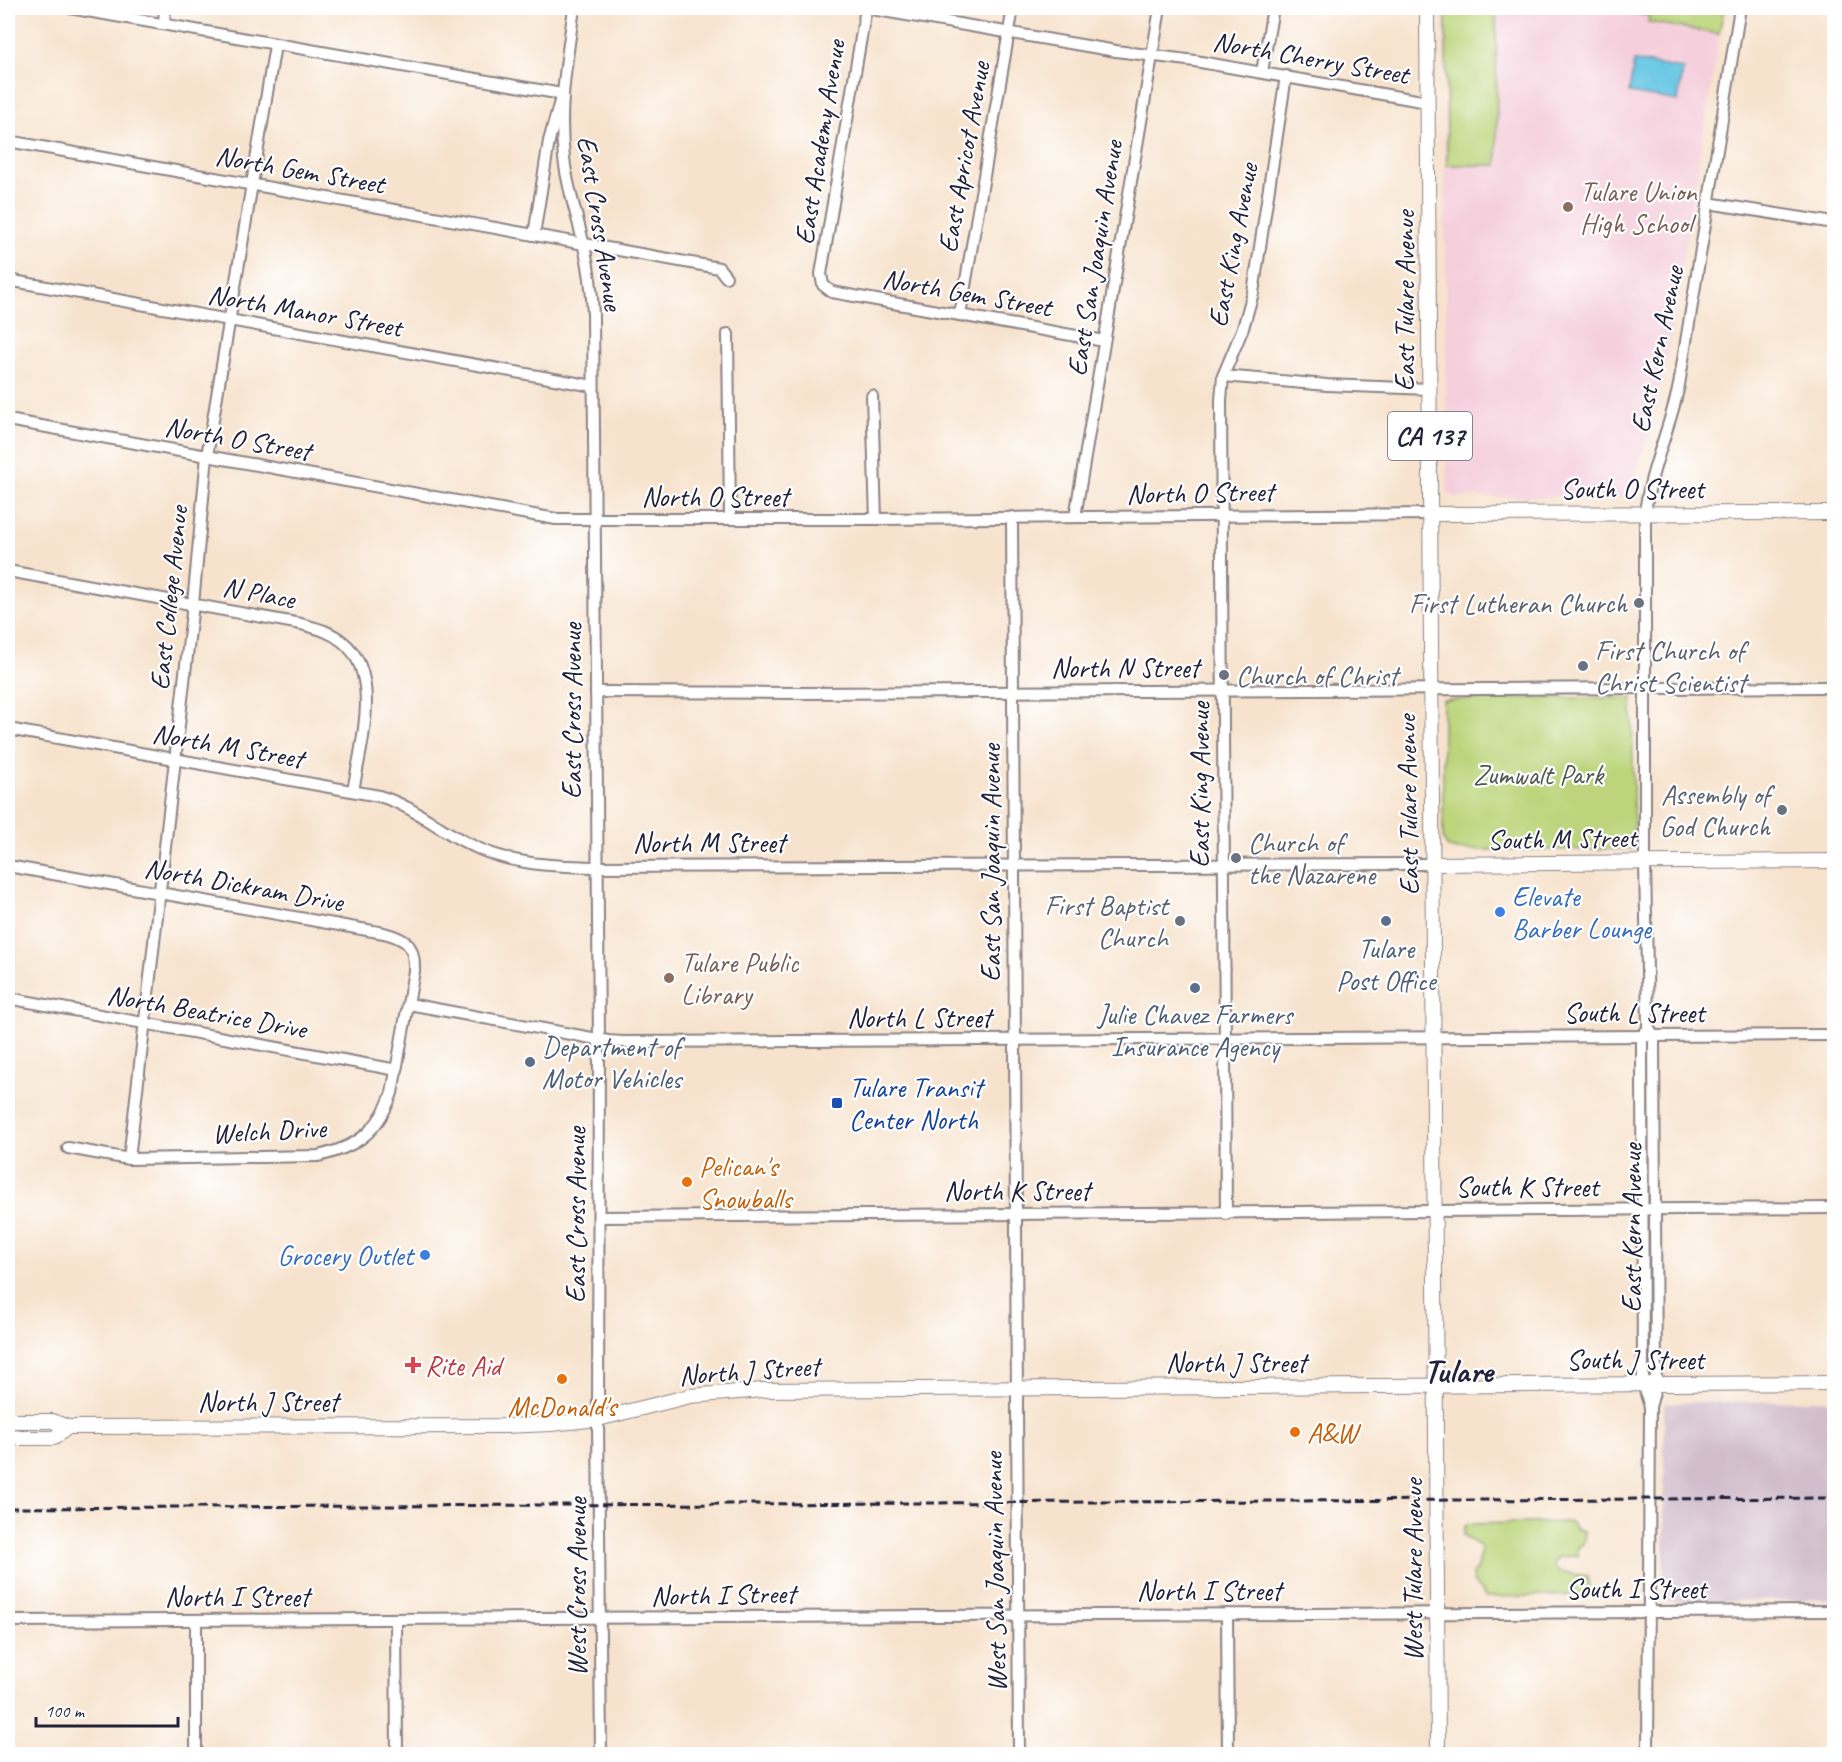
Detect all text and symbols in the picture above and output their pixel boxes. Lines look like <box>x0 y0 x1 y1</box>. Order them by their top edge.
street label: North Cherry Street <box>1210 23 1414 92</box>
street label: East Academy Avenue <box>786 36 853 247</box>
street label: East Apricot Avenue <box>930 57 998 255</box>
street label: East Cross Avenue <box>569 133 632 315</box>
street label: East San Joaquin Avenue <box>1059 136 1131 378</box>
street label: North Gem Street <box>213 137 390 202</box>
street label: East King Avenue <box>1200 159 1266 330</box>
place label: Tulare Union High School <box>1580 174 1698 241</box>
marker: Tulare Union High School <box>1561 200 1575 214</box>
street label: East Tulare Avenue <box>1387 209 1422 391</box>
street label: North Gem Street <box>880 260 1057 325</box>
street label: East Kern Avenue <box>1622 261 1692 435</box>
street label: North Manor Street <box>205 276 407 345</box>
street label: North O Street <box>162 408 317 469</box>
road number: CA 137 <box>1388 412 1472 460</box>
street label: South O Street <box>1560 471 1706 506</box>
street label: North O Street <box>1126 474 1278 511</box>
street label: North O Street <box>641 479 792 514</box>
street label: East College Avenue <box>141 503 196 692</box>
street label: N Place <box>220 568 300 617</box>
place label: First Lutheran Church <box>1409 586 1628 621</box>
marker: First Lutheran Church <box>1632 596 1646 610</box>
street label: East Cross Avenue <box>554 621 589 799</box>
place label: First Church of Christ Scientist <box>1595 633 1750 700</box>
street label: North N Street <box>1051 650 1203 685</box>
place label: Church of Christ <box>1236 658 1401 693</box>
marker: First Church of Christ Scientist <box>1576 659 1590 673</box>
marker: Church of Christ <box>1217 668 1231 682</box>
street label: East King Avenue <box>1182 700 1217 868</box>
street label: East Tulare Avenue <box>1388 713 1427 896</box>
street label: North M Street <box>150 715 310 777</box>
street label: East San Joaquin Avenue <box>973 742 1008 982</box>
park label: Zumwalt Park <box>1473 757 1605 792</box>
place label: Assembly of God Church <box>1659 777 1776 844</box>
marker: Assembly of God Church <box>1775 803 1789 817</box>
street label: South M Street <box>1487 820 1640 857</box>
street label: North M Street <box>633 825 789 860</box>
place label: Church of the Nazarene <box>1248 825 1377 892</box>
street label: North Dickram Drive <box>142 850 348 920</box>
marker: Church of the Nazarene <box>1229 851 1243 865</box>
place label: Elevate Barber Lounge <box>1512 879 1653 946</box>
place label: First Baptist Church <box>1045 888 1171 955</box>
marker: Elevate Barber Lounge <box>1493 905 1507 919</box>
marker: First Baptist Church <box>1173 914 1187 928</box>
marker: Tulare Post Office <box>1379 914 1393 928</box>
place label: Tulare Post Office <box>1336 931 1438 998</box>
place label: Tulare Public Library <box>681 945 800 1012</box>
marker: Tulare Public Library <box>662 971 676 985</box>
street label: North Beatrice Drive <box>105 977 311 1047</box>
marker: Julie Chavez Farmers Insurance Agency <box>1188 981 1202 995</box>
street label: South L Street <box>1564 995 1707 1030</box>
place label: Julie Chavez Farmers Insurance Agency <box>1096 997 1295 1064</box>
street label: North L Street <box>847 1000 995 1035</box>
place label: Department of Motor Vehicles <box>542 1029 686 1096</box>
marker: Department of Motor Vehicles <box>523 1055 537 1069</box>
place label: Tulare Transit Center North <box>849 1070 986 1137</box>
marker: Tulare Transit Center North <box>830 1096 844 1110</box>
street label: Welch Drive <box>211 1110 329 1151</box>
street label: East Cross Avenue <box>558 1125 593 1303</box>
street label: East Kern Avenue <box>1614 1142 1649 1312</box>
place label: Pelican's Snowballs <box>699 1149 794 1216</box>
street label: South K Street <box>1456 1169 1601 1204</box>
street label: North K Street <box>944 1173 1094 1208</box>
marker: Pelican's Snowballs <box>680 1175 694 1189</box>
place label: Grocery Outlet <box>277 1238 416 1273</box>
marker: Grocery Outlet <box>418 1248 432 1262</box>
street label: South J Street <box>1566 1342 1706 1377</box>
street label: North J Street <box>1166 1345 1310 1380</box>
place label: Rite Aid <box>425 1348 505 1383</box>
street label: North J Street <box>678 1348 824 1393</box>
district label: Tulare <box>1423 1349 1495 1392</box>
marker: Rite Aid <box>406 1358 420 1372</box>
marker: McDonald's <box>555 1372 569 1386</box>
street label: North J Street <box>198 1384 342 1419</box>
place label: McDonald's <box>508 1389 619 1424</box>
place label: A&W <box>1307 1415 1362 1450</box>
marker: A&W <box>1288 1425 1302 1439</box>
street label: West San Joaquin Avenue <box>975 1450 1014 1692</box>
street label: West Tulare Avenue <box>1395 1477 1430 1661</box>
street label: West Cross Avenue <box>559 1496 594 1676</box>
street label: South I Street <box>1566 1571 1709 1606</box>
street label: North I Street <box>1137 1573 1285 1608</box>
street label: North I Street <box>650 1576 799 1613</box>
street label: North I Street <box>165 1579 313 1614</box>
scale bar <box>36 1690 178 1728</box>
text: 100 m <box>45 1700 86 1722</box>

